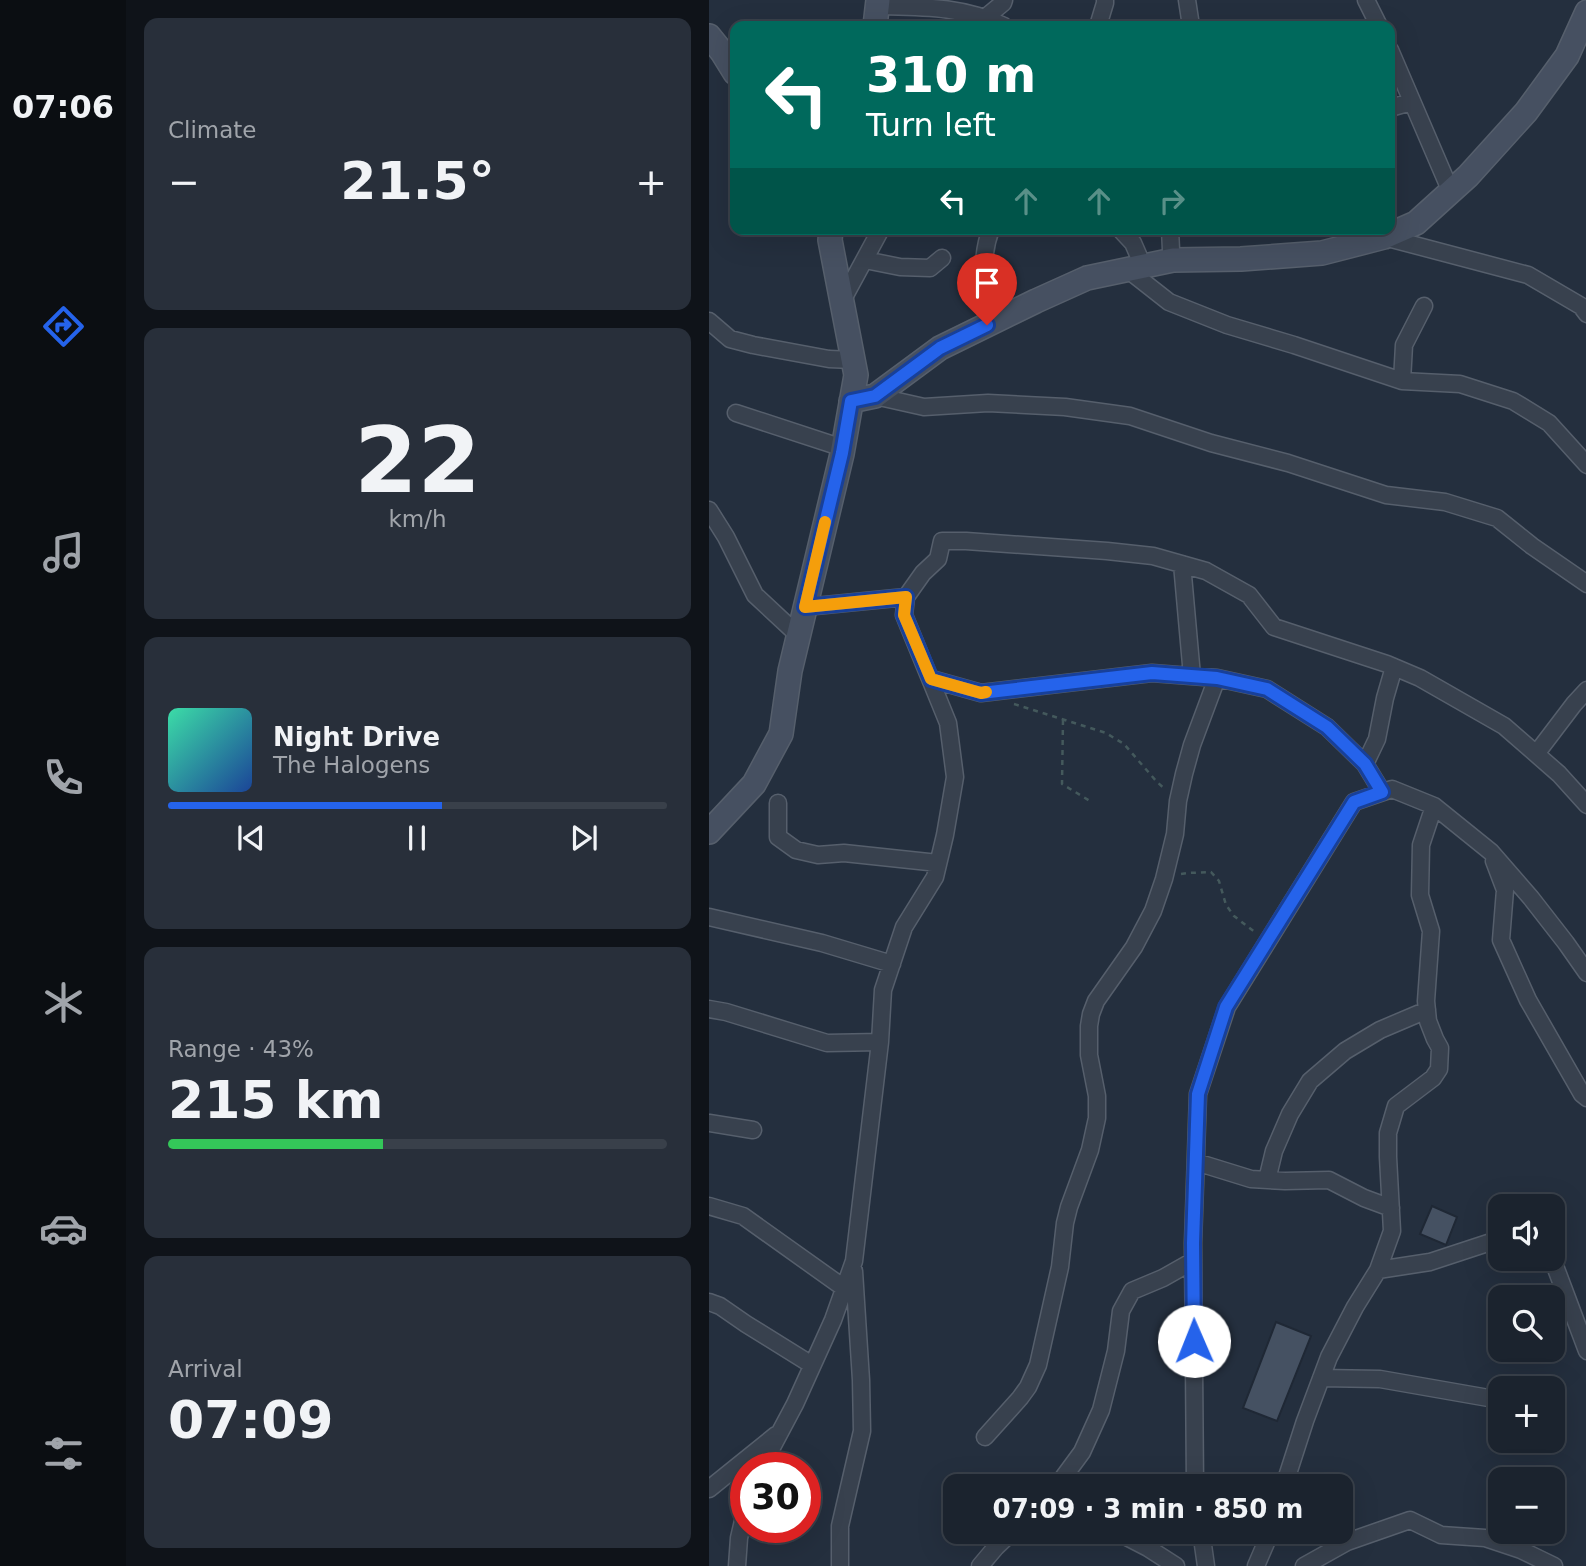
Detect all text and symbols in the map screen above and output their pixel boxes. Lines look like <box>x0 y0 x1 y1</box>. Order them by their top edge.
text: 310 m <box>866 47 1036 104</box>
icon: left <box>751 49 842 140</box>
text: 07:06 <box>12 88 114 126</box>
text: Turn left <box>866 106 996 144</box>
text: Climate <box>168 117 257 143</box>
text: 21.5° <box>340 151 495 211</box>
text: − <box>168 160 200 204</box>
text: + <box>635 160 667 204</box>
icon: left <box>934 182 972 220</box>
icon: ahead <box>1007 182 1045 220</box>
icon: ahead <box>1080 182 1118 220</box>
icon: right <box>1153 182 1191 220</box>
pin <box>957 253 1017 325</box>
icon: arrive <box>968 264 1006 302</box>
icon: directions <box>39 302 88 351</box>
text: 22 <box>354 408 481 513</box>
text: km/h <box>388 506 447 532</box>
icon: music <box>39 528 88 577</box>
text: Night Drive <box>273 722 440 752</box>
text: The Halogens <box>273 752 430 778</box>
icon: phone <box>39 753 88 802</box>
icon: previous <box>232 819 270 857</box>
icon: pause <box>398 819 436 857</box>
icon: next <box>565 819 603 857</box>
icon: climate <box>39 978 88 1027</box>
text: Range · 43% <box>168 1036 314 1062</box>
text: 215 km <box>168 1070 383 1130</box>
map controls <box>1488 1194 1565 1544</box>
button: sound <box>1488 1194 1565 1271</box>
icon: car <box>39 1204 88 1253</box>
button: search <box>1488 1285 1565 1362</box>
position arrow <box>1157 1304 1231 1378</box>
text: Arrival <box>168 1356 243 1382</box>
button: + <box>1488 1376 1565 1453</box>
text: 07:09 <box>168 1390 334 1450</box>
icon: filters <box>39 1429 88 1478</box>
speed limit sign: 30 <box>730 1452 821 1543</box>
button: − <box>1488 1467 1565 1544</box>
text: 07:09 · 3 min · 850 m <box>993 1494 1303 1524</box>

